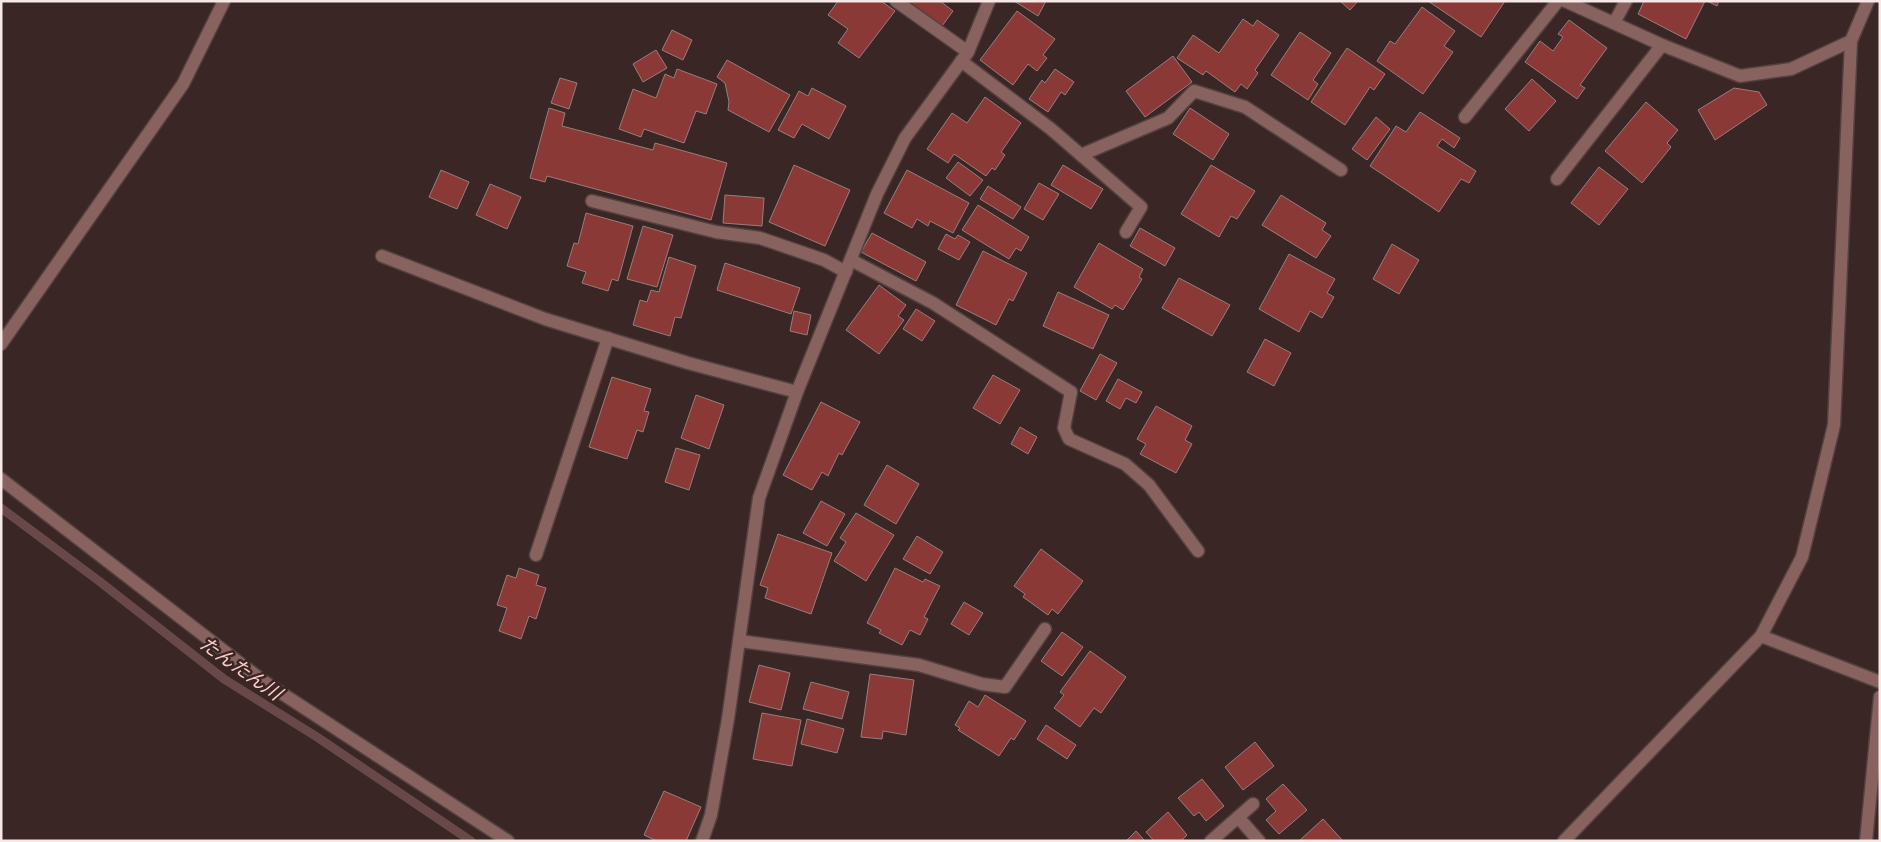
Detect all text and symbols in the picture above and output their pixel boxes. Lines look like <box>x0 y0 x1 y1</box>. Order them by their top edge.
water label: たんたん川 <box>196 632 288 705</box>

